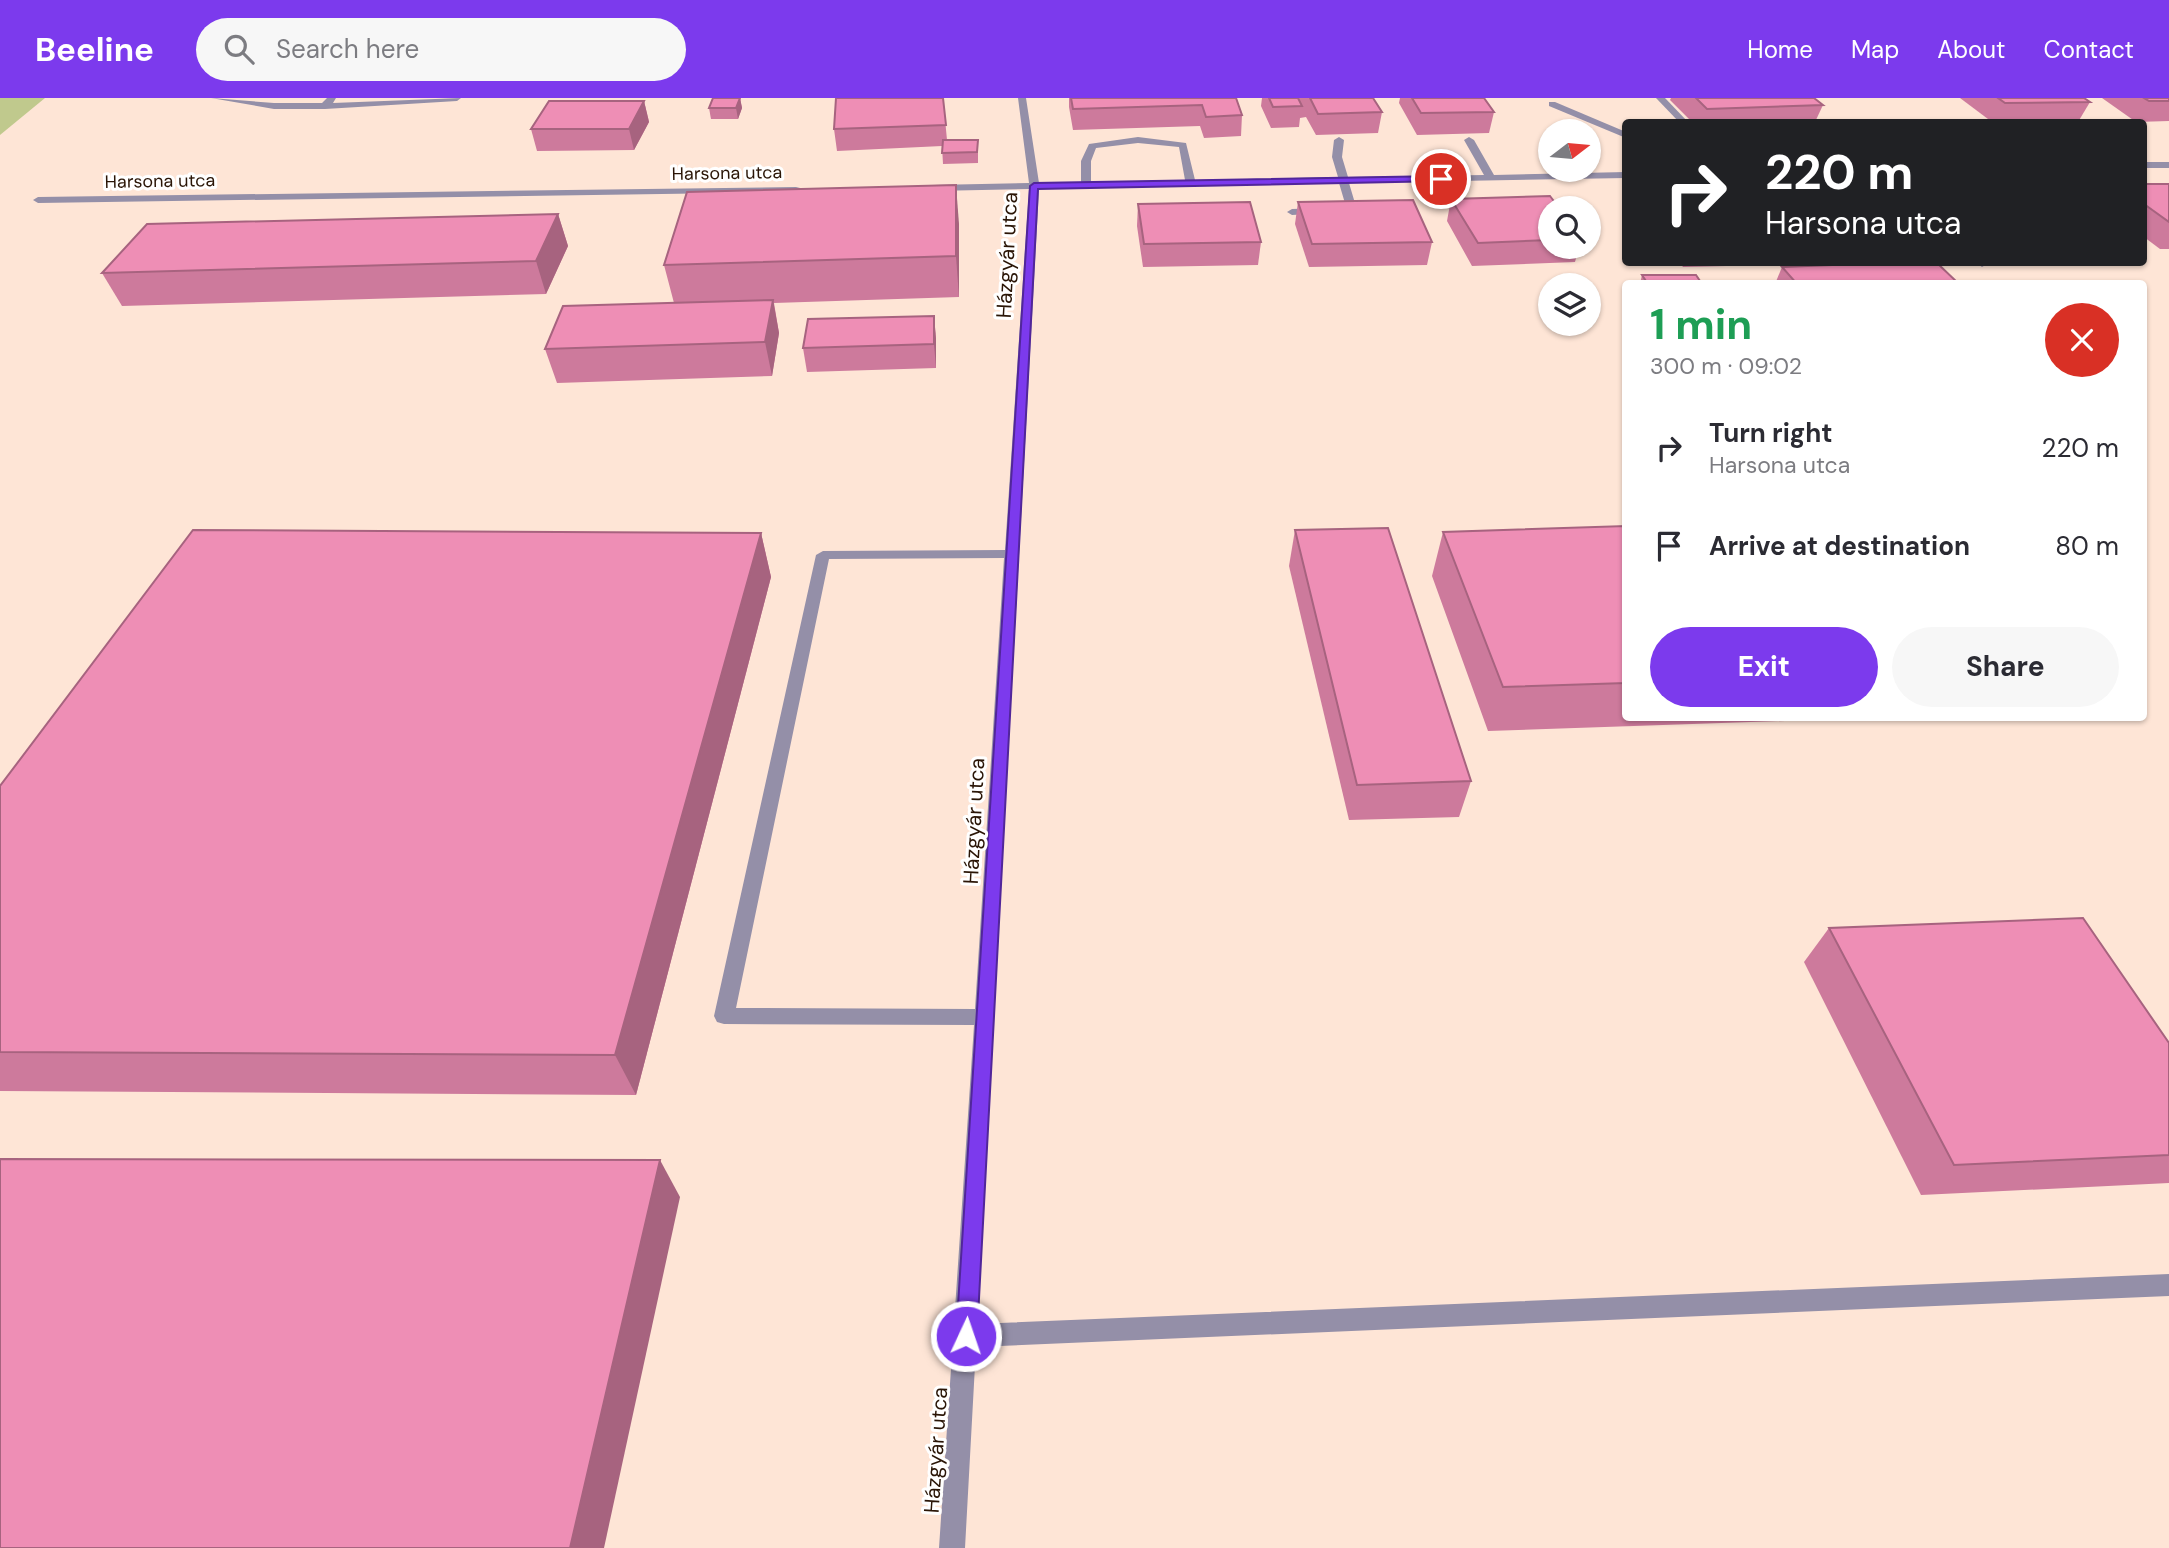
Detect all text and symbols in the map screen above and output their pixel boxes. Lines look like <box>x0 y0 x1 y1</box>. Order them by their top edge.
search box <box>196 18 686 81</box>
text: Beeline <box>35 28 154 71</box>
icon: search <box>220 30 258 68</box>
text: Search here <box>276 32 419 66</box>
text: Home <box>1747 34 1813 65</box>
text: Map <box>1851 34 1899 65</box>
text: About <box>1937 34 2006 65</box>
text: Contact <box>2044 34 2134 65</box>
north arrow <box>1538 119 1601 182</box>
map controls <box>1538 119 1601 336</box>
text: 220 m <box>1765 140 1913 204</box>
icon: right <box>1650 147 1741 238</box>
pin <box>1411 149 1471 209</box>
street label: Harsona utca <box>672 160 782 186</box>
icon: arrive <box>1422 160 1460 198</box>
street label: Harsona utca <box>105 168 215 194</box>
street label: Házgyár utca <box>990 191 1024 319</box>
button: search <box>1538 196 1601 259</box>
text: Harsona utca <box>1765 202 1962 244</box>
button: layers <box>1538 273 1601 336</box>
text: 1 min <box>1650 297 1752 352</box>
button: close <box>2045 303 2119 377</box>
text: 300 m · 09:02 <box>1650 351 1802 381</box>
text: Turn right <box>1709 416 1833 450</box>
icon: right <box>1650 429 1688 467</box>
text: 220 m <box>2041 431 2119 465</box>
text: Harsona utca <box>1709 450 1850 480</box>
icon: arrive <box>1650 527 1688 565</box>
text: Arrive at destination <box>1709 529 1970 563</box>
text: 80 m <box>2055 529 2119 563</box>
button: Exit <box>1650 627 1878 707</box>
button: Share <box>1892 627 2119 707</box>
street label: Házgyár utca <box>957 757 991 885</box>
position arrow <box>929 1299 1003 1373</box>
street label: Házgyár utca <box>918 1386 954 1514</box>

